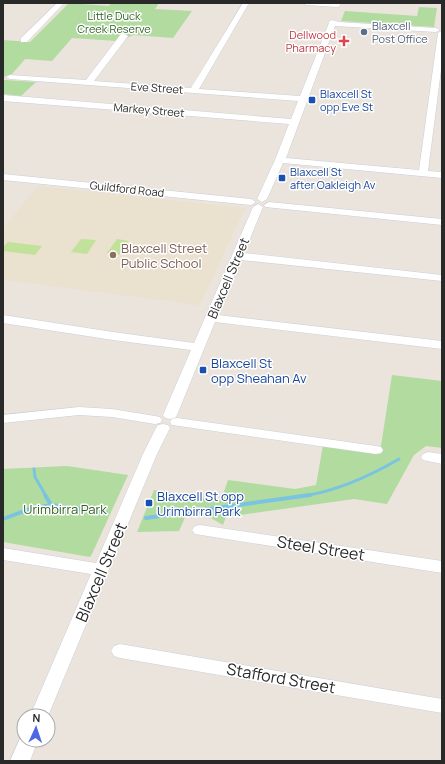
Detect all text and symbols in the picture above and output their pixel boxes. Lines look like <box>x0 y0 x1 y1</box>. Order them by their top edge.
park label: Little Duck Creek Reserve <box>77 8 151 36</box>
place label: Blaxcell Post Office <box>372 18 428 46</box>
place label: Dellwood Pharmacy <box>286 27 336 55</box>
marker: Blaxcell Post Office <box>359 27 369 37</box>
marker: Dellwood Pharmacy <box>339 36 349 46</box>
street label: Eve Street <box>130 78 184 97</box>
place label: Blaxcell St opp Eve St <box>320 86 373 114</box>
marker: Blaxcell St opp Eve St <box>307 95 317 105</box>
street label: Markey Street <box>113 99 185 120</box>
place label: Blaxcell St after Oakleigh Av <box>290 164 376 192</box>
marker: Blaxcell St after Oakleigh Av <box>277 173 287 183</box>
street label: Guildford Road <box>89 177 165 200</box>
street label: Blaxcell Street <box>203 235 253 321</box>
place label: Blaxcell Street Public School <box>121 239 207 272</box>
marker: Blaxcell Street Public School <box>108 250 118 260</box>
place label: Blaxcell St opp Sheahan Av <box>211 354 307 387</box>
marker: Blaxcell St opp Sheahan Av <box>198 365 208 375</box>
place label: Blaxcell St opp Urimbirra Park <box>157 487 244 520</box>
marker: Blaxcell St opp Urimbirra Park <box>144 498 154 508</box>
park label: Urimbirra Park <box>23 500 107 518</box>
street label: Blaxcell Street <box>70 519 132 625</box>
street label: Steel Street <box>276 530 366 566</box>
street label: Stafford Street <box>225 658 337 698</box>
north arrow <box>16 708 56 748</box>
text: N <box>32 710 41 725</box>

